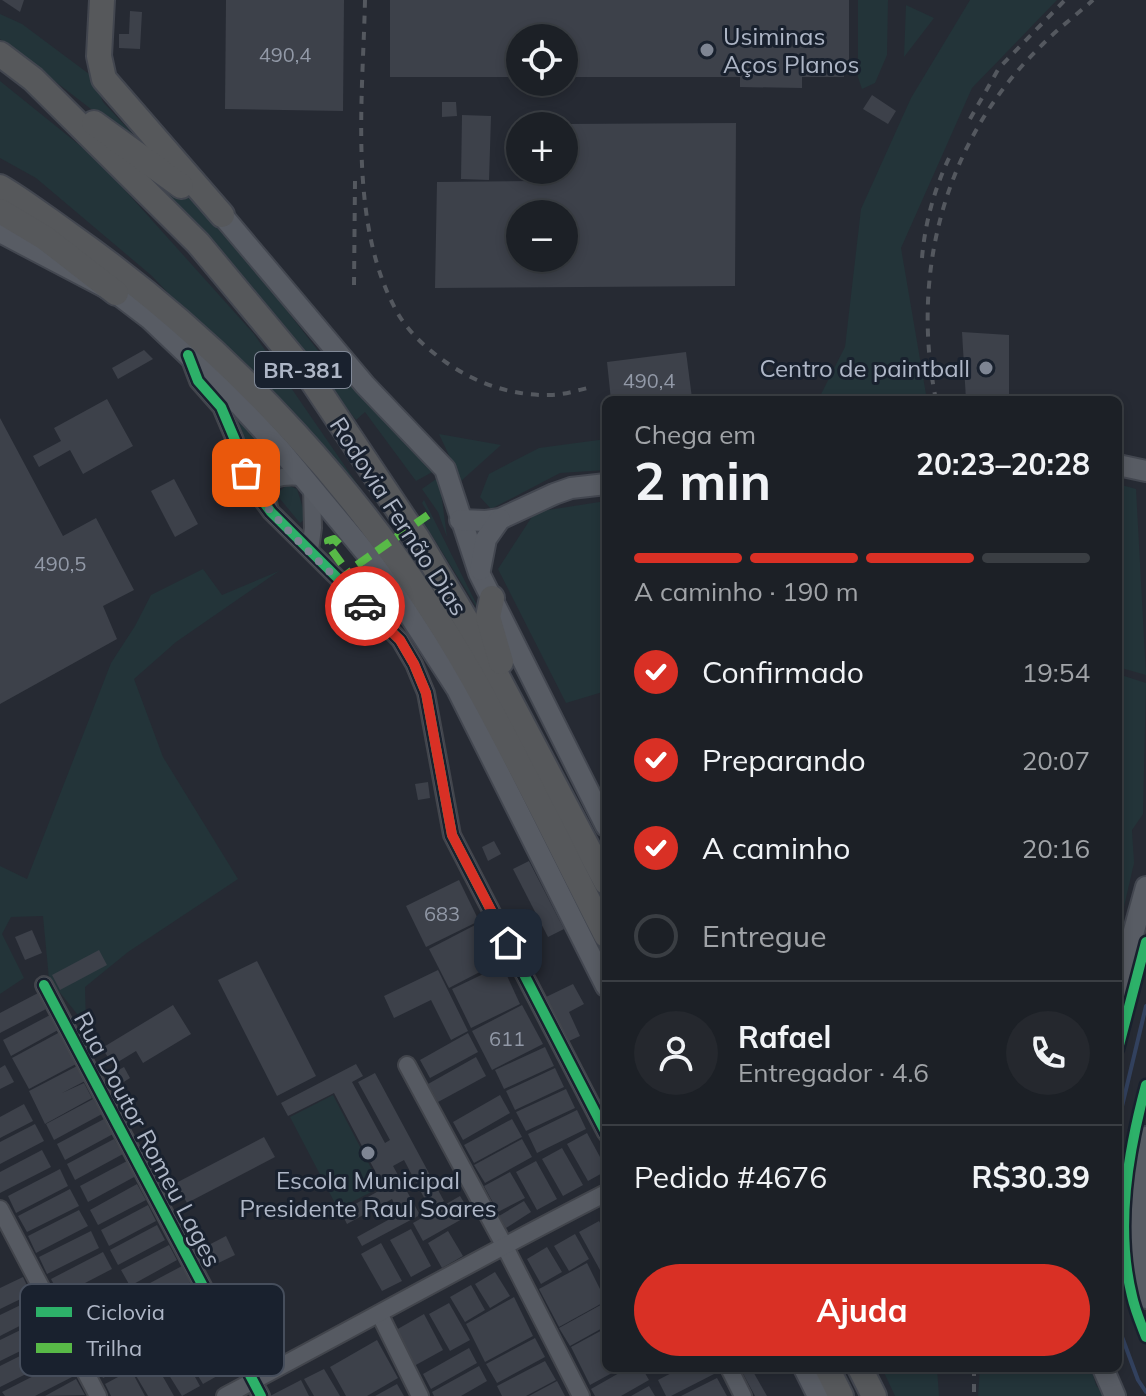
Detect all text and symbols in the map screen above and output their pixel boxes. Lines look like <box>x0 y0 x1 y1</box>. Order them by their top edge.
place label: Usiminas Aços Planos <box>723 21 859 79</box>
map controls <box>506 24 578 272</box>
button: locate <box>506 24 578 96</box>
marker: Usiminas Aços Planos <box>698 41 716 59</box>
house number: 490,4 <box>259 42 311 67</box>
button: + <box>506 112 578 184</box>
button: − <box>506 200 578 272</box>
road number: BR-381 <box>255 352 351 388</box>
place label: Centro de paintball <box>759 353 970 383</box>
marker: Centro de paintball <box>977 359 995 377</box>
house number: 490,4 <box>623 368 675 393</box>
street label: Rodovia Fernão Dias <box>324 411 474 621</box>
text: Chega em <box>634 418 756 451</box>
pin <box>212 439 280 507</box>
text: 20:23–20:28 <box>916 445 1090 483</box>
text: 2 min <box>634 448 771 513</box>
icon: bag <box>224 451 268 495</box>
house number: 490,5 <box>34 551 86 576</box>
courier <box>325 566 405 646</box>
text: A caminho · 190 m <box>634 575 859 608</box>
icon: car <box>343 584 387 628</box>
icon: check <box>634 650 678 694</box>
text: Confirmado <box>702 653 864 691</box>
text: 19:54 <box>1022 656 1090 689</box>
icon: check <box>634 738 678 782</box>
text: Preparando <box>702 741 866 779</box>
text: 20:07 <box>1022 744 1090 777</box>
icon: check <box>634 826 678 870</box>
text: A caminho <box>702 829 850 867</box>
text: 20:16 <box>1022 832 1090 865</box>
house number: 683 <box>424 901 460 926</box>
pin <box>474 909 542 977</box>
text: Entregue <box>702 917 826 955</box>
icon: home <box>486 921 530 965</box>
street label: Rua Doutor Romeu Lages <box>68 1006 228 1272</box>
button: person <box>634 1011 718 1095</box>
button: phone <box>1006 1011 1090 1095</box>
text: Rafael <box>738 1018 831 1056</box>
house number: 611 <box>489 1026 525 1051</box>
text: Entregador · 4.6 <box>738 1056 929 1089</box>
marker: Escola Municipal Presidente Raul Soares <box>359 1144 377 1162</box>
text: Pedido #4676 <box>634 1158 827 1196</box>
text: R$30.39 <box>972 1158 1090 1196</box>
place label: Escola Municipal Presidente Raul Soares <box>239 1165 497 1223</box>
button: Ajuda <box>634 1264 1090 1356</box>
legend <box>20 1284 284 1376</box>
text: Ciclovia <box>86 1298 165 1326</box>
text: Trilha <box>86 1334 142 1362</box>

